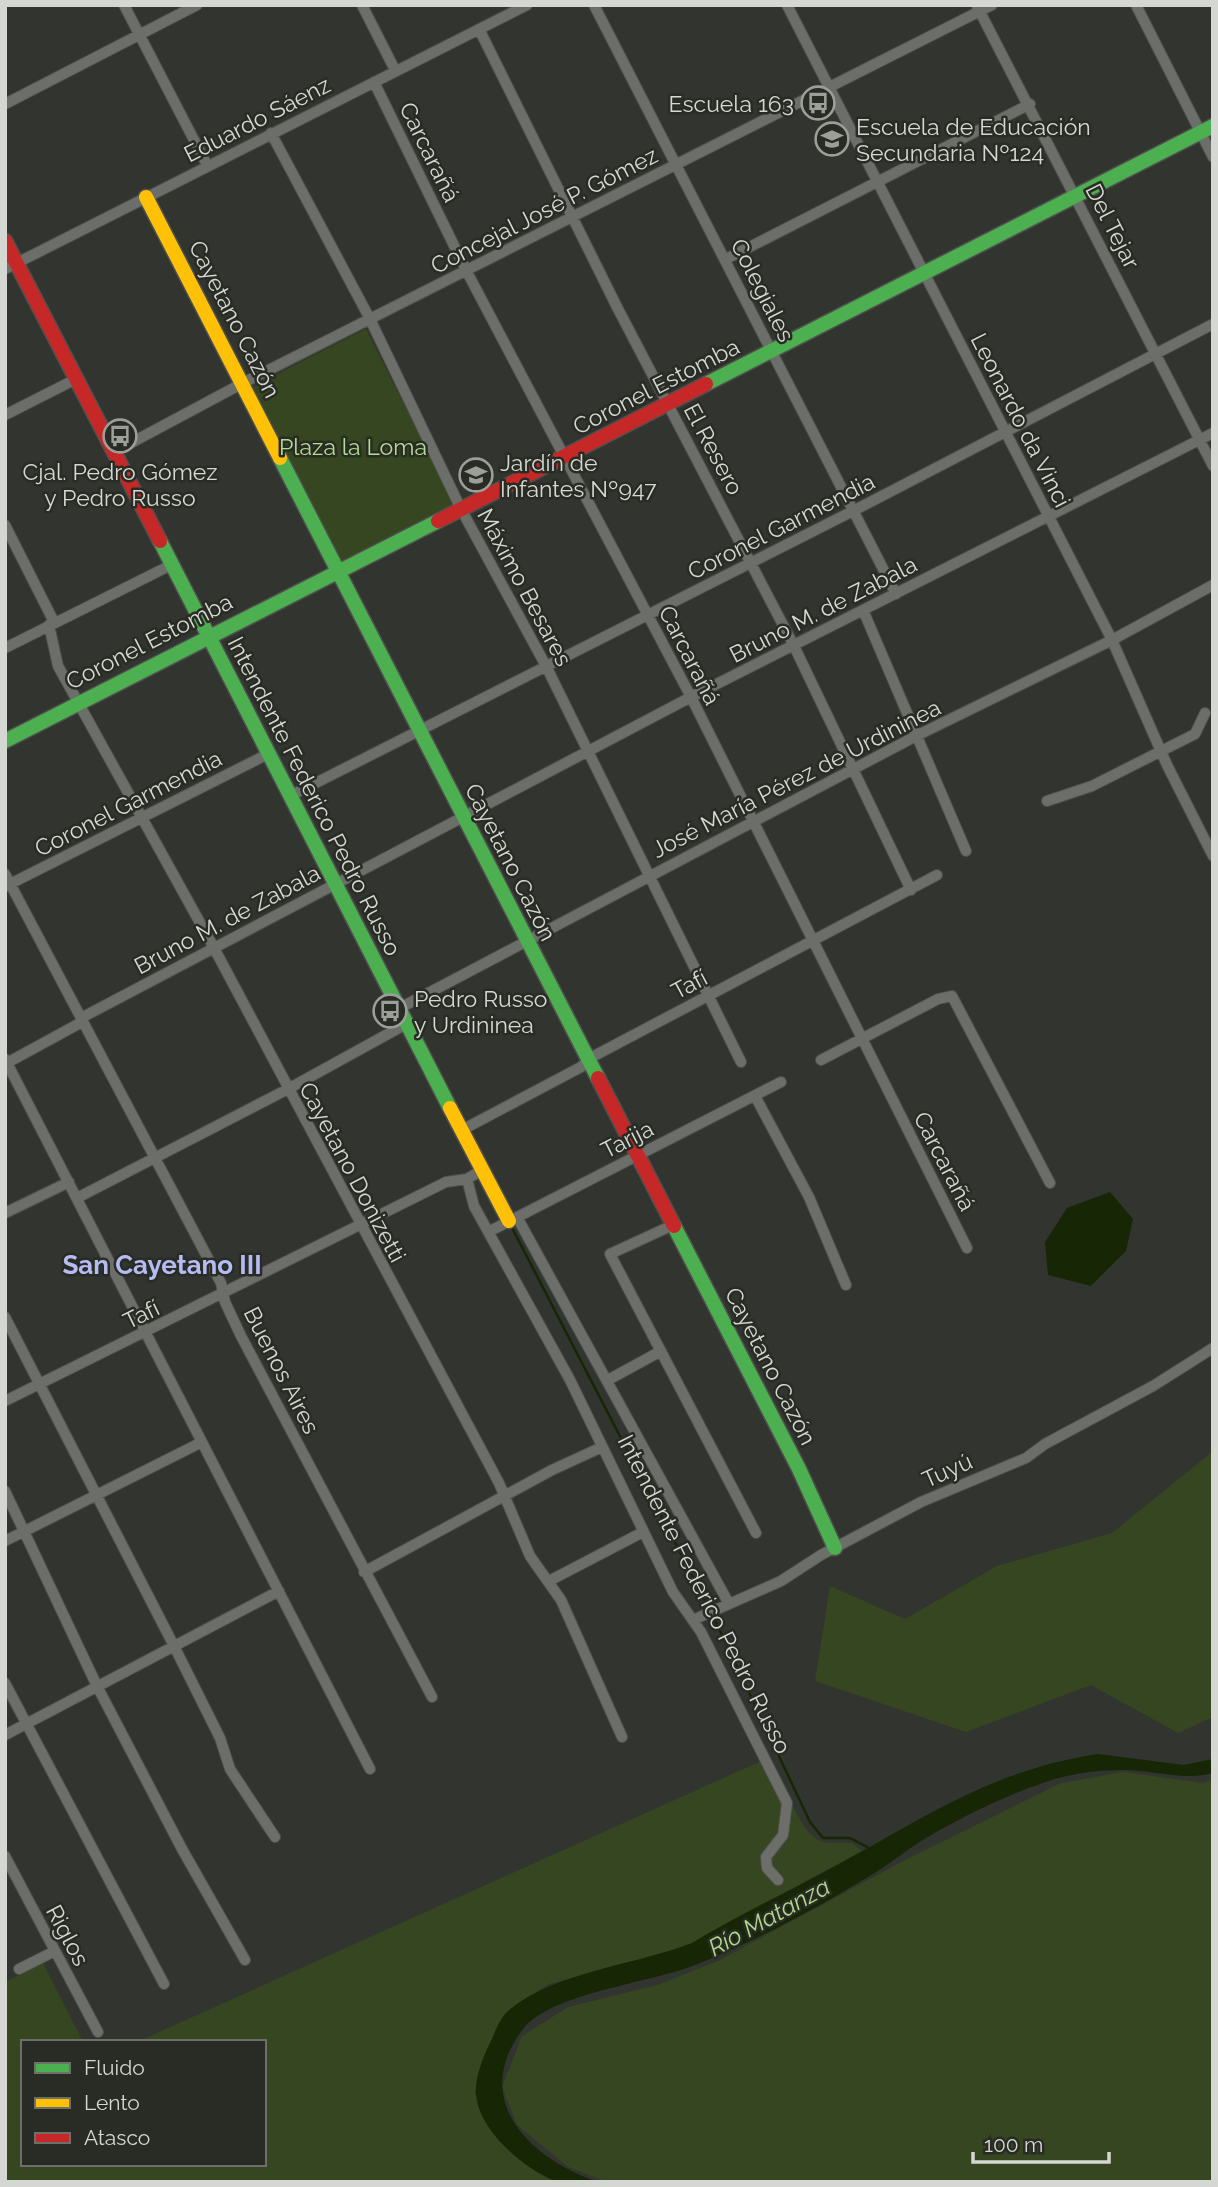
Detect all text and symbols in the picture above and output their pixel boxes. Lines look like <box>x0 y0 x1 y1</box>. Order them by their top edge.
street label: Eduardo Sáenz <box>179 71 335 167</box>
bus stop icon: Escuela 163 <box>799 84 837 122</box>
place label: Escuela 163 <box>668 90 794 117</box>
street label: Carcarañá <box>394 98 466 206</box>
place label: Escuela de Educación Secundaria Nº124 <box>856 113 1091 166</box>
school or university icon: Escuela de Educación Secundaria Nº124 <box>813 120 851 158</box>
street label: Concejal José P. Gómez <box>426 141 662 279</box>
street label: Del Tejar <box>1080 179 1146 273</box>
street label: Colegiales <box>726 234 800 346</box>
street label: Cayetano Cazón <box>184 236 286 402</box>
street label: Leonardo da Vinci <box>966 329 1076 511</box>
street label: Coronel Estomba <box>568 332 744 440</box>
street label: El Resero <box>679 399 749 499</box>
bus stop icon: Cjal. Pedro Gómez y Pedro Russo <box>101 417 139 455</box>
park label: Plaza la Loma <box>279 433 427 460</box>
place label: Jardín de Infantes Nº947 <box>500 449 657 502</box>
school or university icon: Jardín de Infantes Nº947 <box>457 456 495 494</box>
place label: Cjal. Pedro Gómez y Pedro Russo <box>22 458 218 511</box>
street label: Coronel Garmendia <box>683 467 879 585</box>
street label: Máximo Besares <box>472 504 578 670</box>
street label: Bruno M. de Zabala <box>725 550 921 668</box>
street label: Coronel Estomba <box>61 587 237 695</box>
street label: Carcarañá <box>654 601 726 709</box>
street label: Intendente Federico Pedro Russo <box>223 632 407 960</box>
street label: José María Pérez de Urdininea <box>647 693 945 863</box>
street label: Coronel Garmendia <box>30 744 226 862</box>
street label: Cayetano Cazón <box>460 779 562 945</box>
street label: Bruno M. de Zabala <box>129 859 325 979</box>
street label: Tafí <box>666 963 712 1005</box>
place label: Pedro Russo y Urdininea <box>414 985 548 1038</box>
bus stop icon: Pedro Russo y Urdininea <box>371 992 409 1030</box>
street label: Cayetano Donizetti <box>294 1077 412 1267</box>
street label: Carcarañá <box>909 1107 981 1215</box>
street label: Tarija <box>596 1114 658 1164</box>
district label: San Cayetano III <box>62 1250 262 1280</box>
street label: Cayetano Cazón <box>720 1283 822 1449</box>
street label: Tafí <box>119 1293 164 1334</box>
street label: Buenos Aires <box>238 1302 326 1438</box>
street label: Intendente Federico Pedro Russo <box>613 1430 797 1758</box>
street label: Tuyú <box>918 1447 976 1493</box>
water label: Río Matanza <box>703 1872 835 1962</box>
street label: Riglos <box>41 1900 95 1970</box>
legend <box>21 2040 266 2166</box>
text: Fluido <box>84 2055 145 2080</box>
text: Lento <box>84 2090 140 2115</box>
scale bar <box>973 2120 1110 2164</box>
text: Atasco <box>84 2125 150 2150</box>
text: 100 m <box>984 2132 1043 2157</box>

